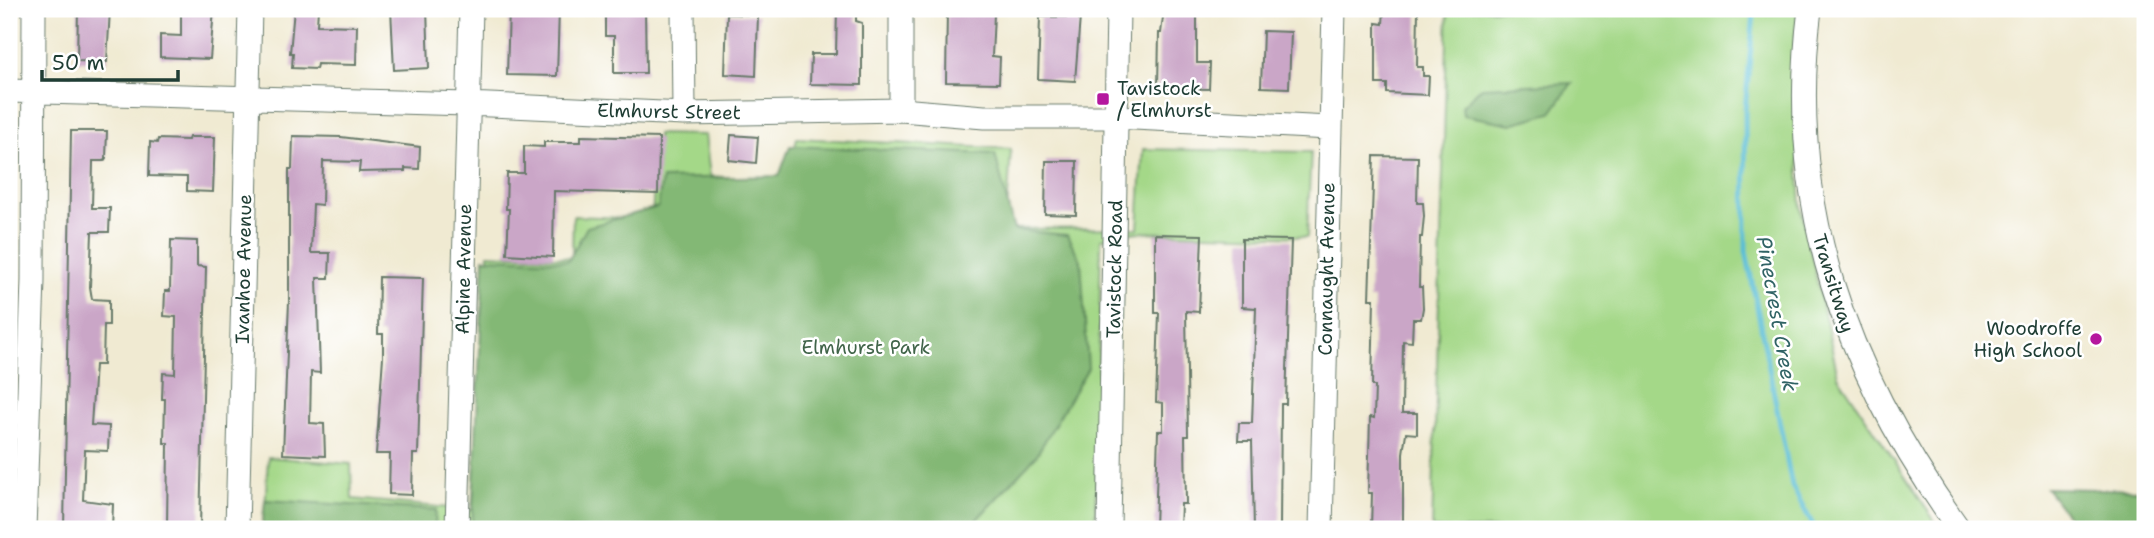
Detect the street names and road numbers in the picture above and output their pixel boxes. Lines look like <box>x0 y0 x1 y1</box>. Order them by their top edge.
street label: Elmhurst Street <box>597 98 741 125</box>
street label: Connaught Avenue <box>1312 182 1341 356</box>
street label: Ivanhoe Avenue <box>230 194 257 344</box>
street label: Tavistock Road <box>1101 200 1128 338</box>
street label: Alpine Avenue <box>450 203 477 335</box>
street label: Transitway <box>1807 231 1860 336</box>

